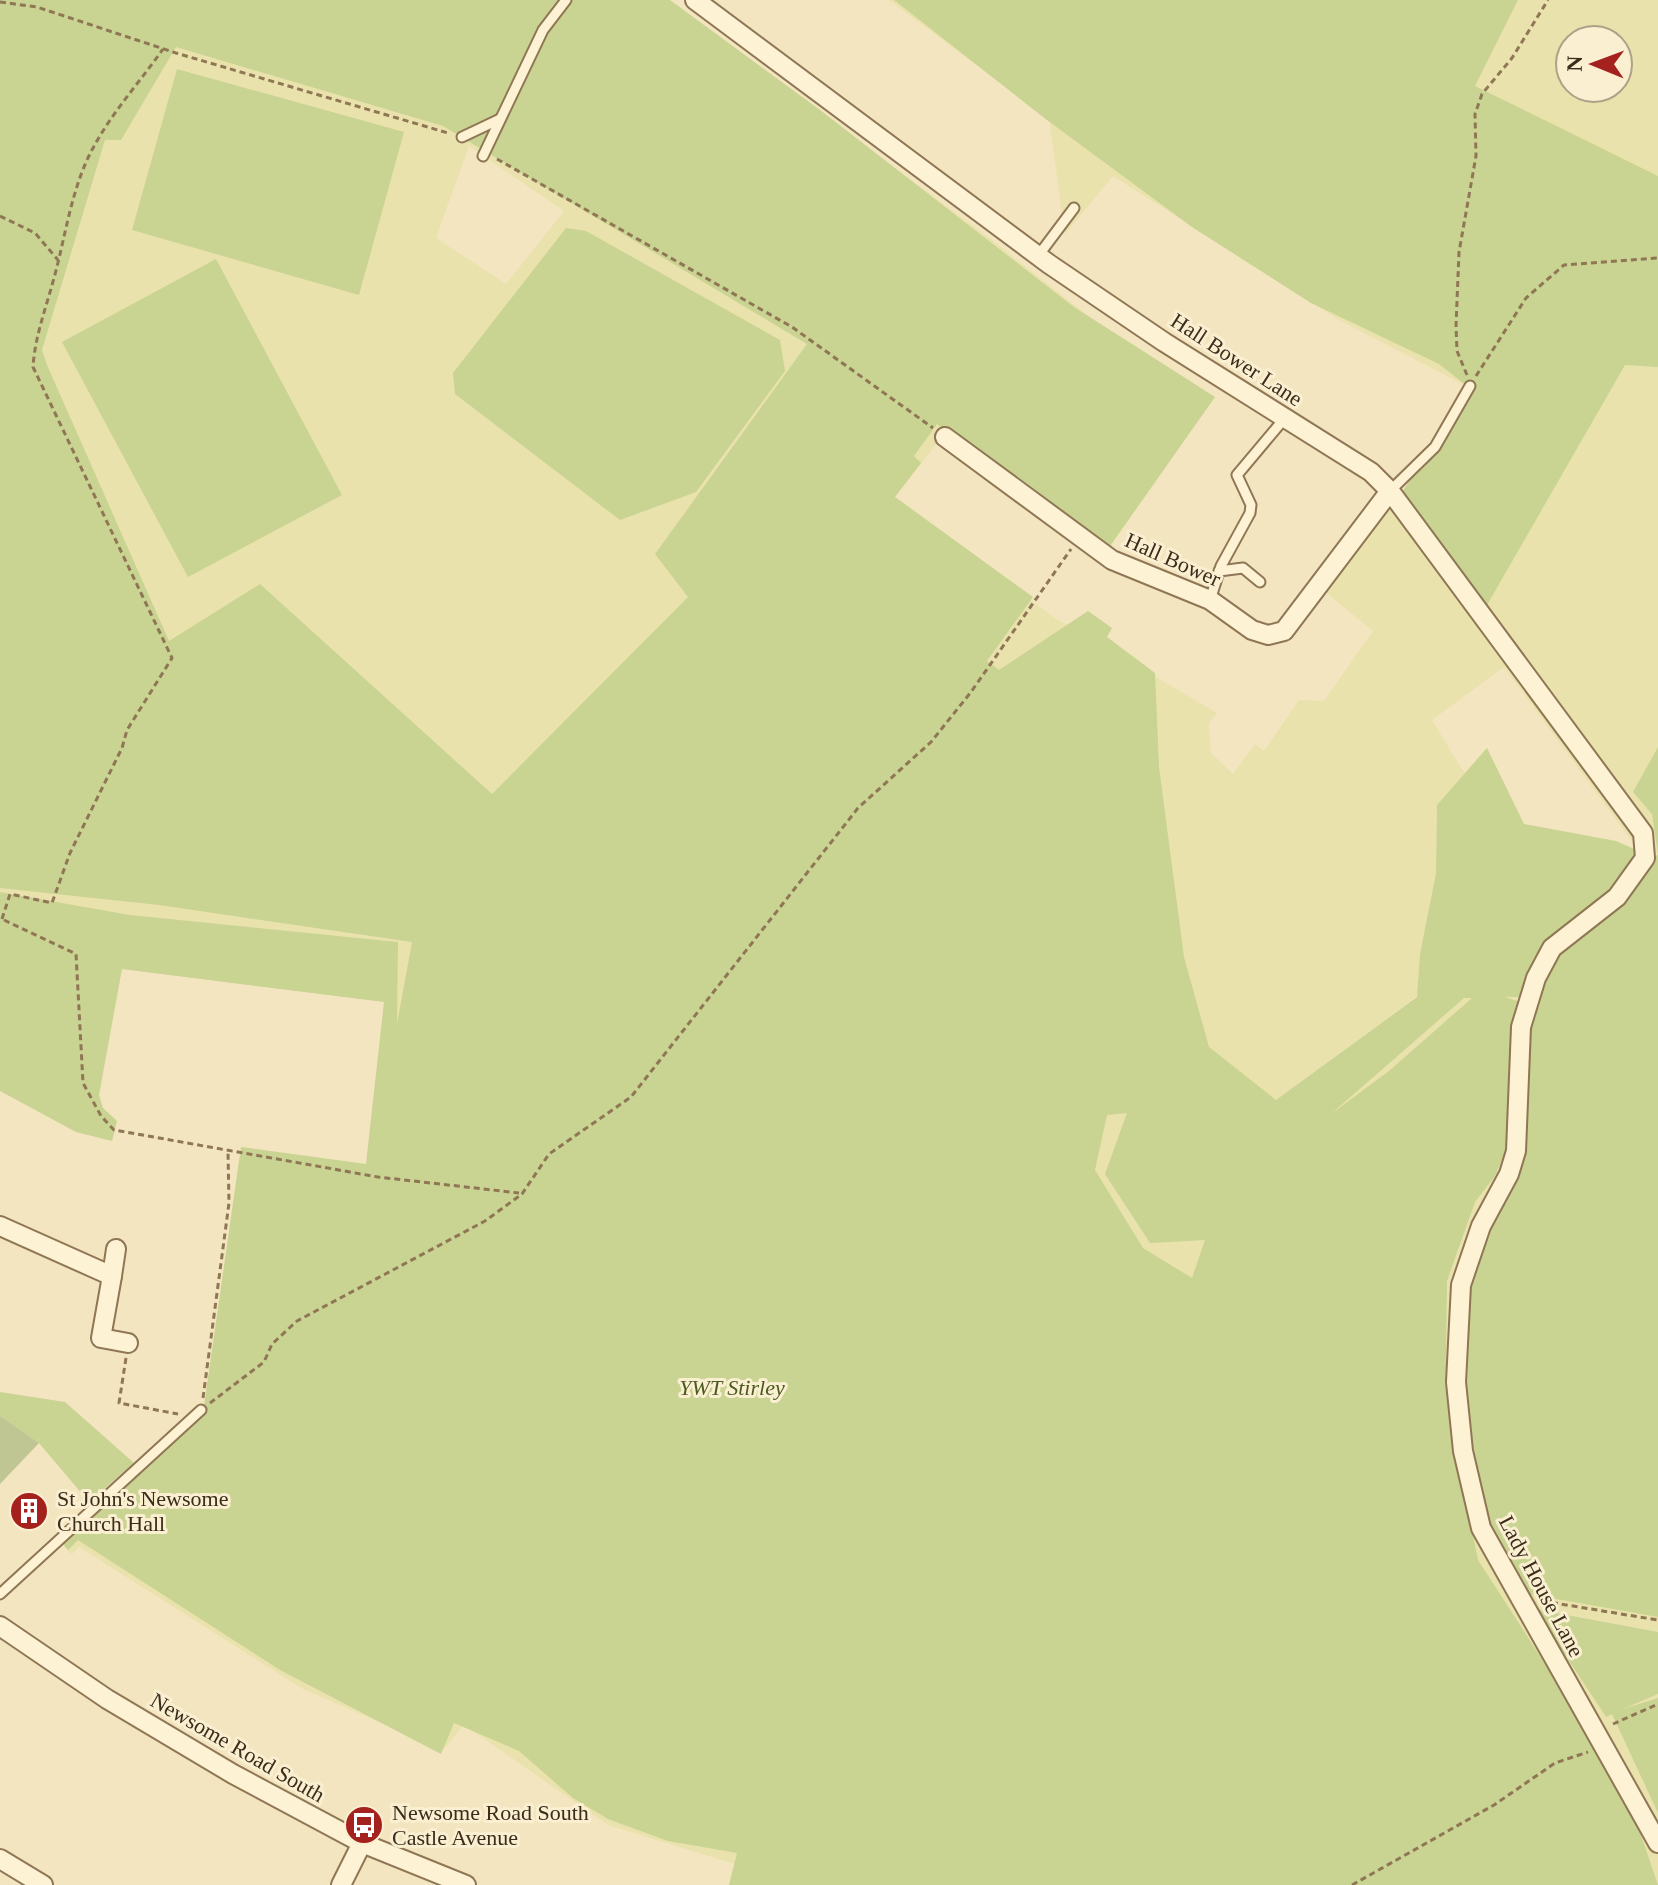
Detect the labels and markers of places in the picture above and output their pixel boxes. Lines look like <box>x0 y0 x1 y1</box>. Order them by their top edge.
place label: St John's Newsome Church Hall <box>57 1486 228 1536</box>
building icon: St John's Newsome Church Hall <box>8 1490 50 1532</box>
place label: Newsome Road South Castle Avenue <box>392 1800 589 1850</box>
bus stop icon: Newsome Road South Castle Avenue <box>343 1804 385 1846</box>

